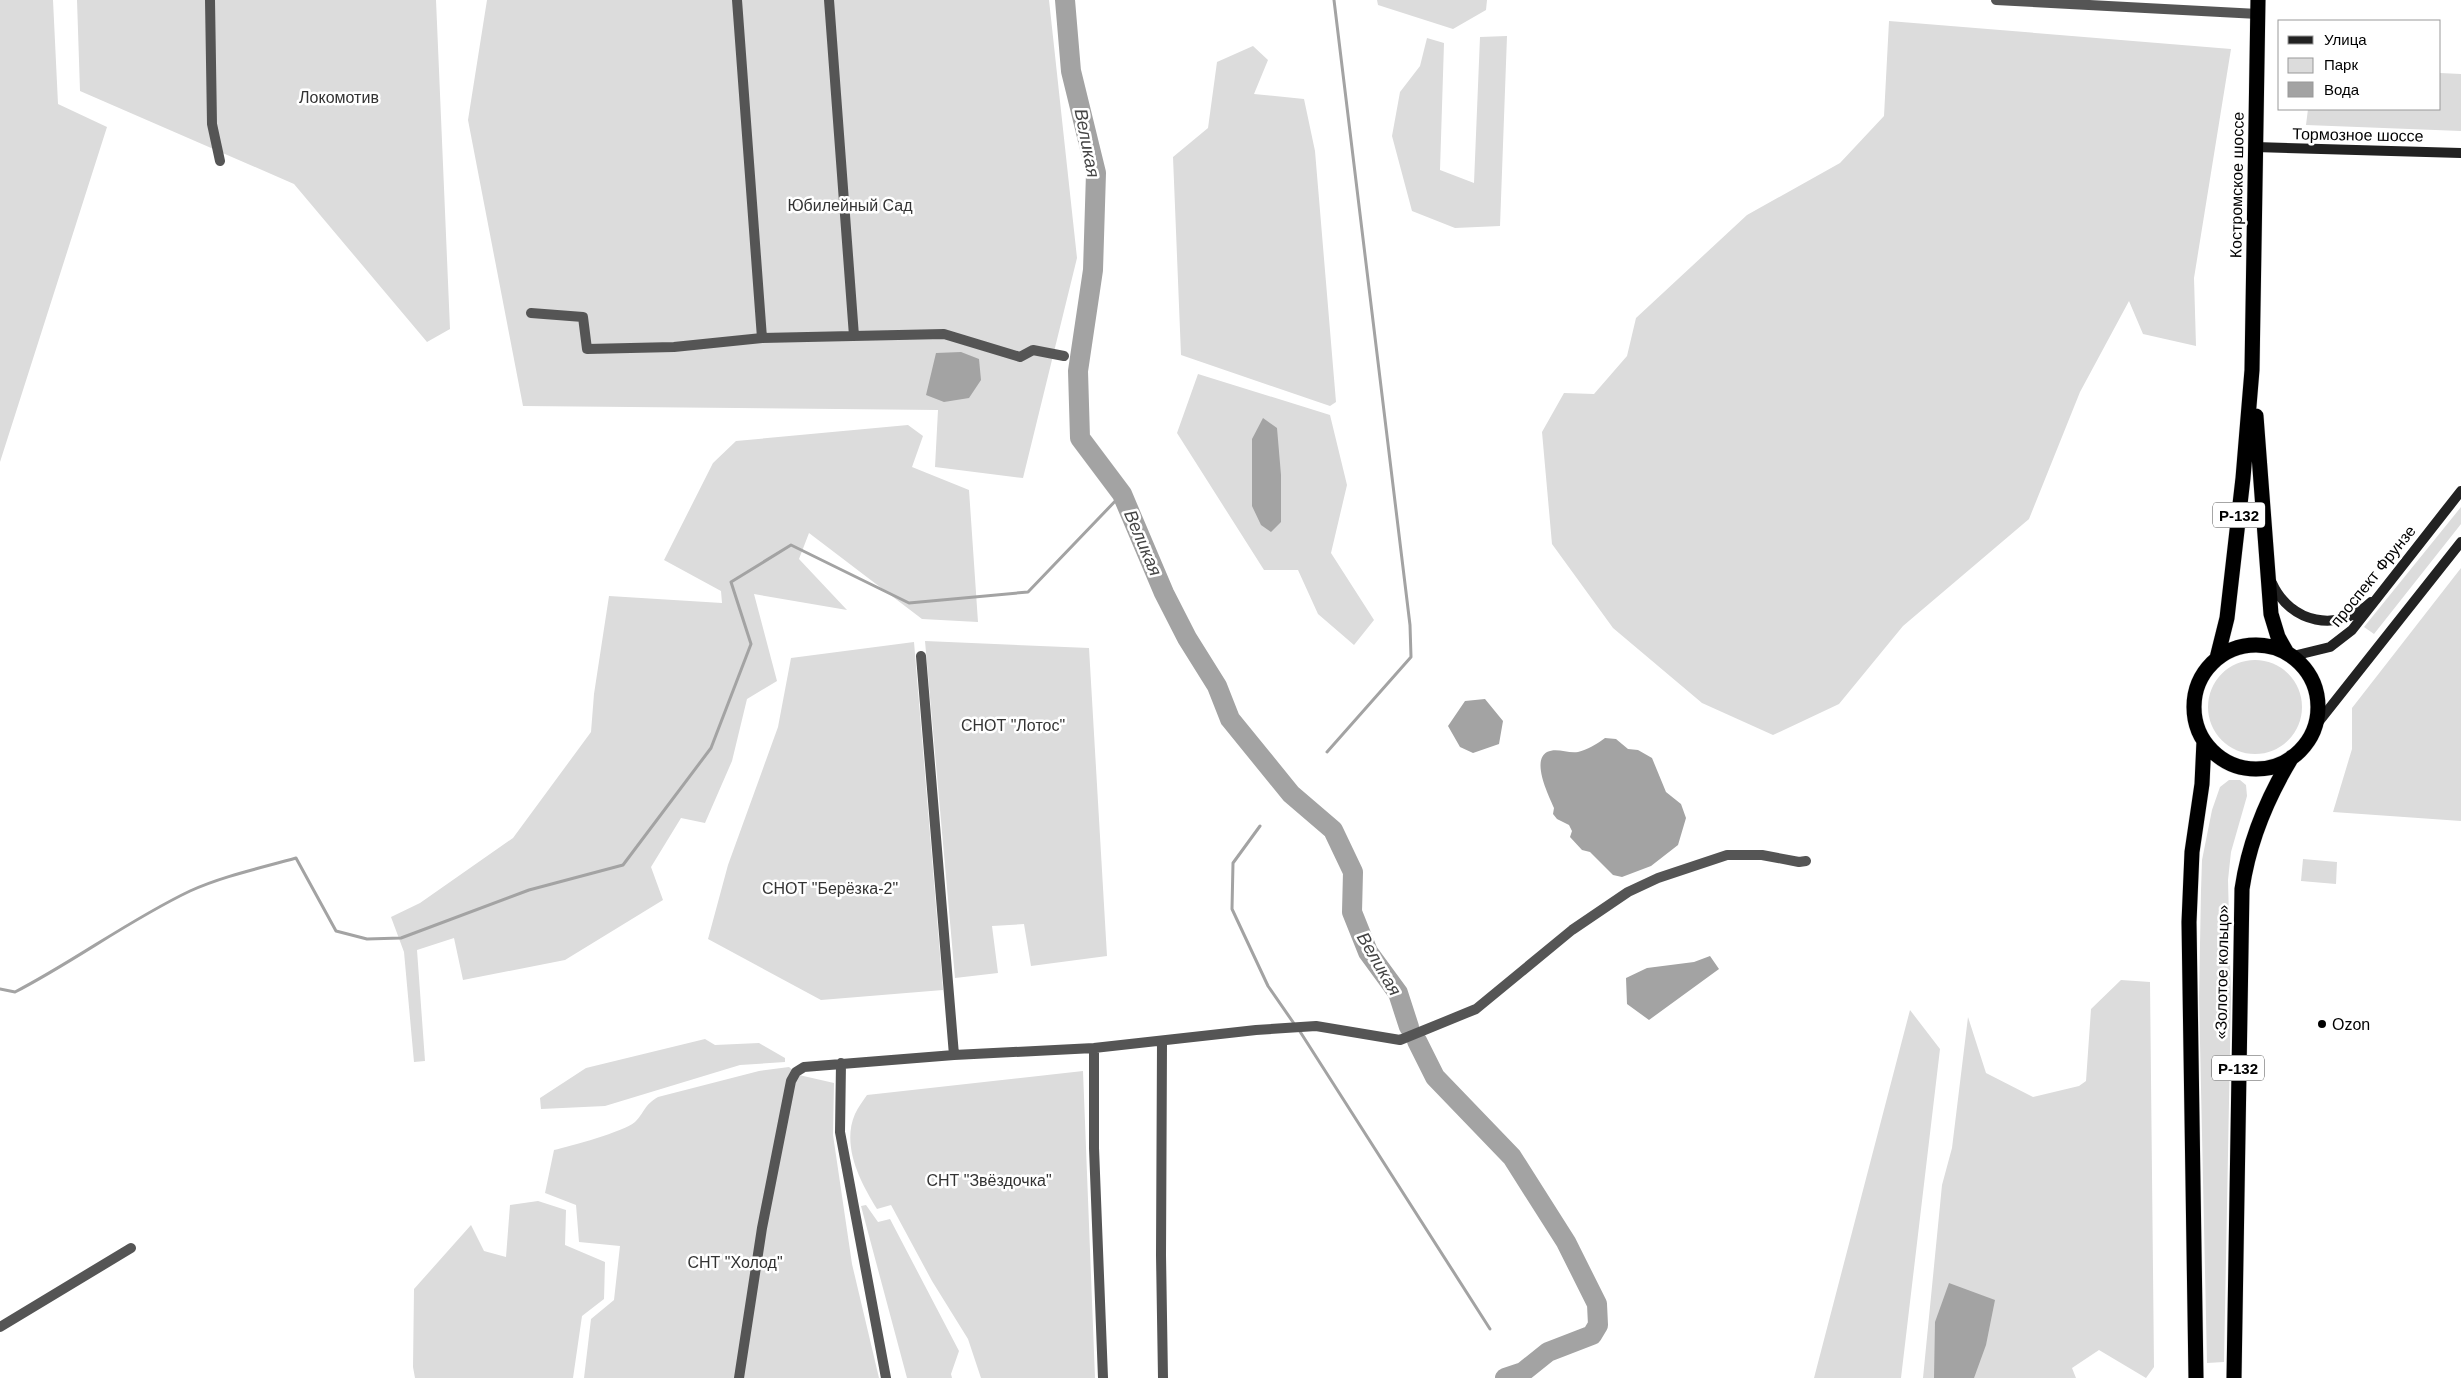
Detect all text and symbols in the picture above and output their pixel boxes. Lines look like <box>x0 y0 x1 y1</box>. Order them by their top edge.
legend <box>2278 20 2441 110</box>
text: Улица <box>2324 31 2367 48</box>
text: Парк <box>2324 56 2358 73</box>
text: Вода <box>2324 81 2360 98</box>
park label: Локомотив <box>299 89 379 106</box>
water label: Великая <box>1071 107 1104 179</box>
street label: Костромское шоссе <box>2227 112 2247 258</box>
street label: Тормозное шоссе <box>2292 125 2424 145</box>
park label: Юбилейный Сад <box>787 197 913 214</box>
road number: Р-132 <box>2213 502 2265 528</box>
water label: Великая <box>1120 507 1166 579</box>
street label: проспект Фрунзе <box>2327 522 2419 630</box>
park label: СНОТ "Лотос" <box>961 717 1065 734</box>
park label: СНОТ "Берёзка-2" <box>762 880 898 897</box>
street label: «Золотое кольцо» <box>2212 904 2232 1040</box>
water label: Великая <box>1353 929 1405 1000</box>
place label: Ozon <box>2332 1016 2370 1033</box>
marker: Ozon <box>2316 1018 2328 1030</box>
road number: Р-132 <box>2212 1056 2264 1080</box>
park label: СНТ "Звёздочка" <box>926 1172 1052 1189</box>
park label: СНТ "Холод" <box>687 1254 783 1271</box>

